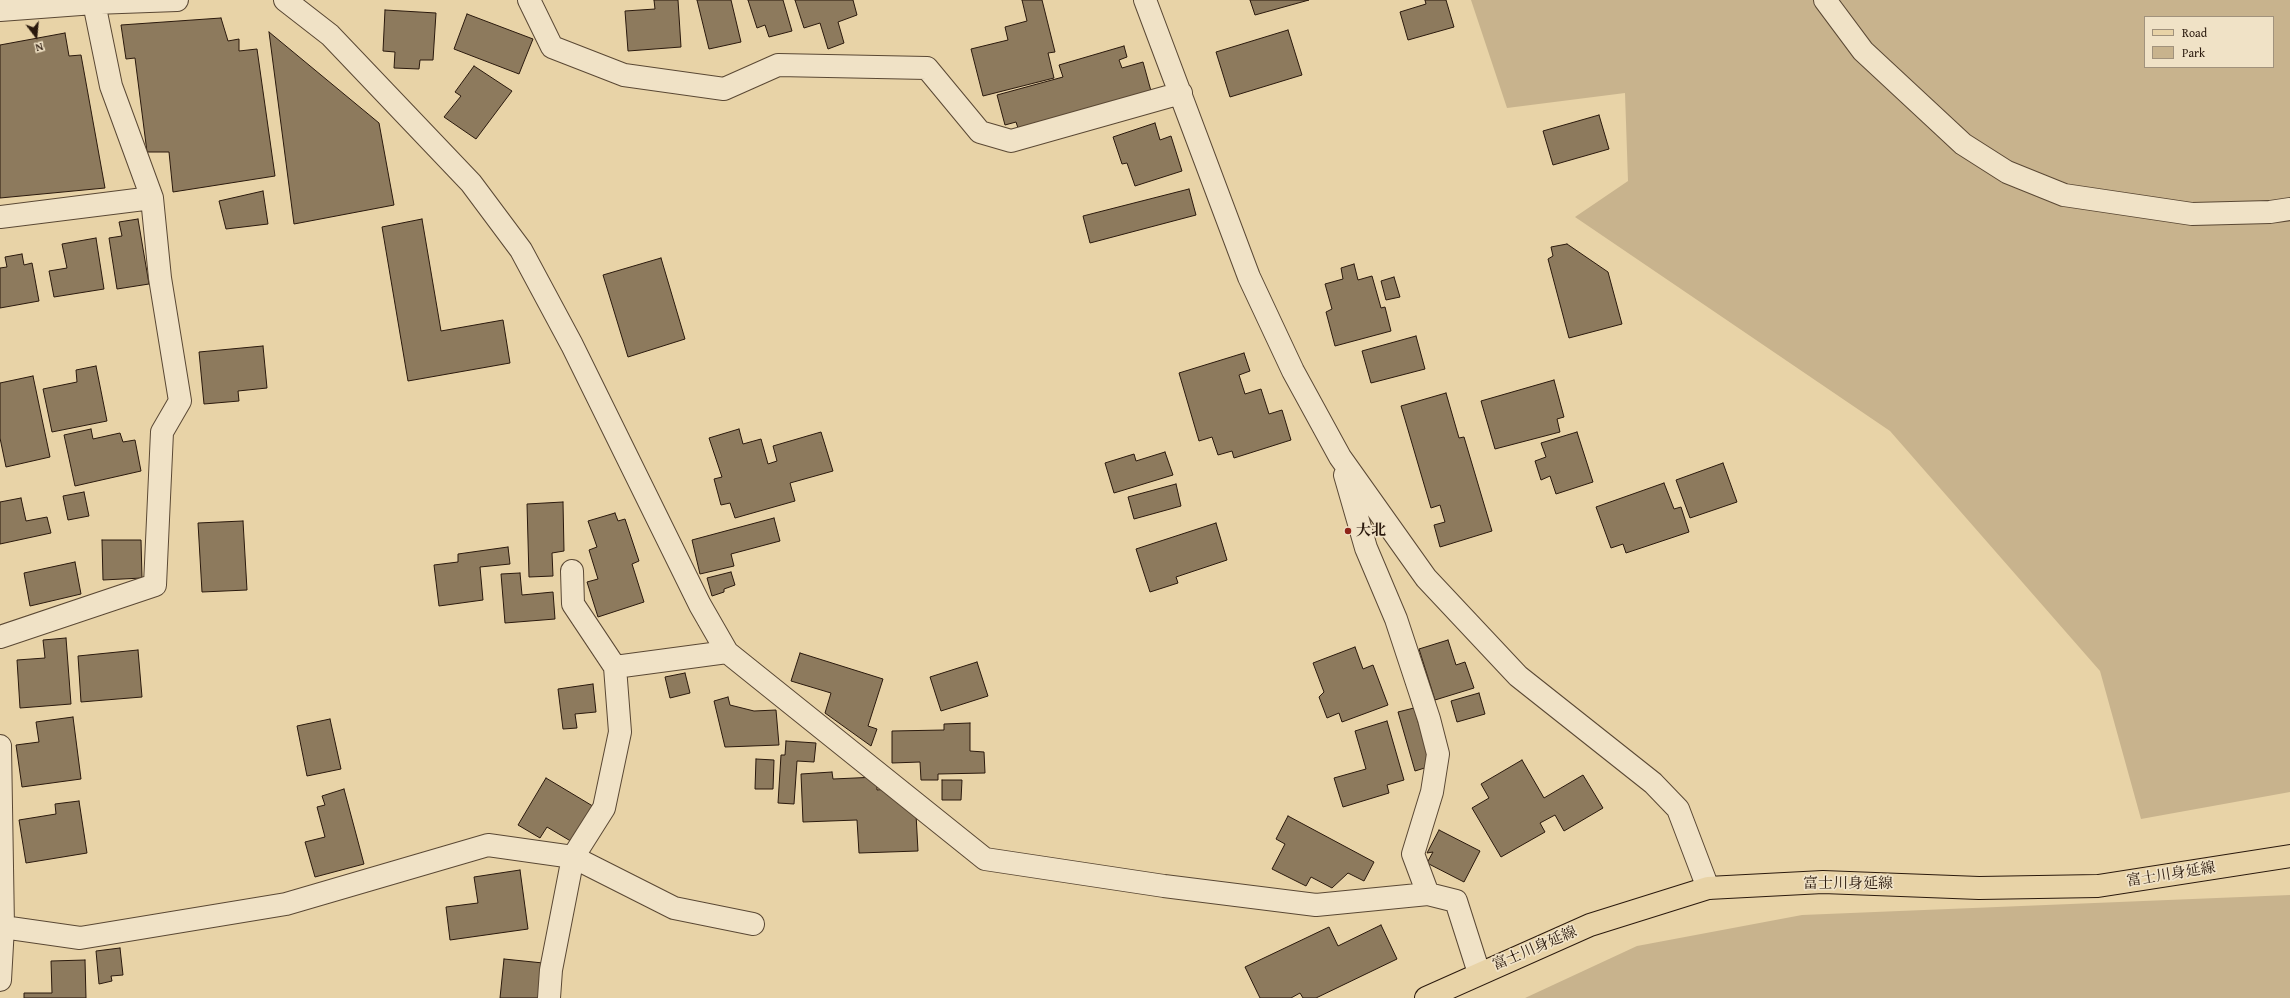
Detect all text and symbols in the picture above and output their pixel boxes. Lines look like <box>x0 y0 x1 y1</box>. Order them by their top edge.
north arrow <box>16 16 56 56</box>
legend <box>2144 16 2274 68</box>
text: Road <box>2182 24 2207 41</box>
text: N <box>34 39 45 56</box>
text: Park <box>2182 44 2205 61</box>
place label: 大北 <box>1356 522 1386 540</box>
marker: 大北 <box>1343 526 1353 536</box>
street label: 富士川身延線 <box>2125 859 2217 891</box>
street label: 富士川身延線 <box>1803 875 1893 893</box>
street label: 富士川身延線 <box>1490 923 1580 975</box>

